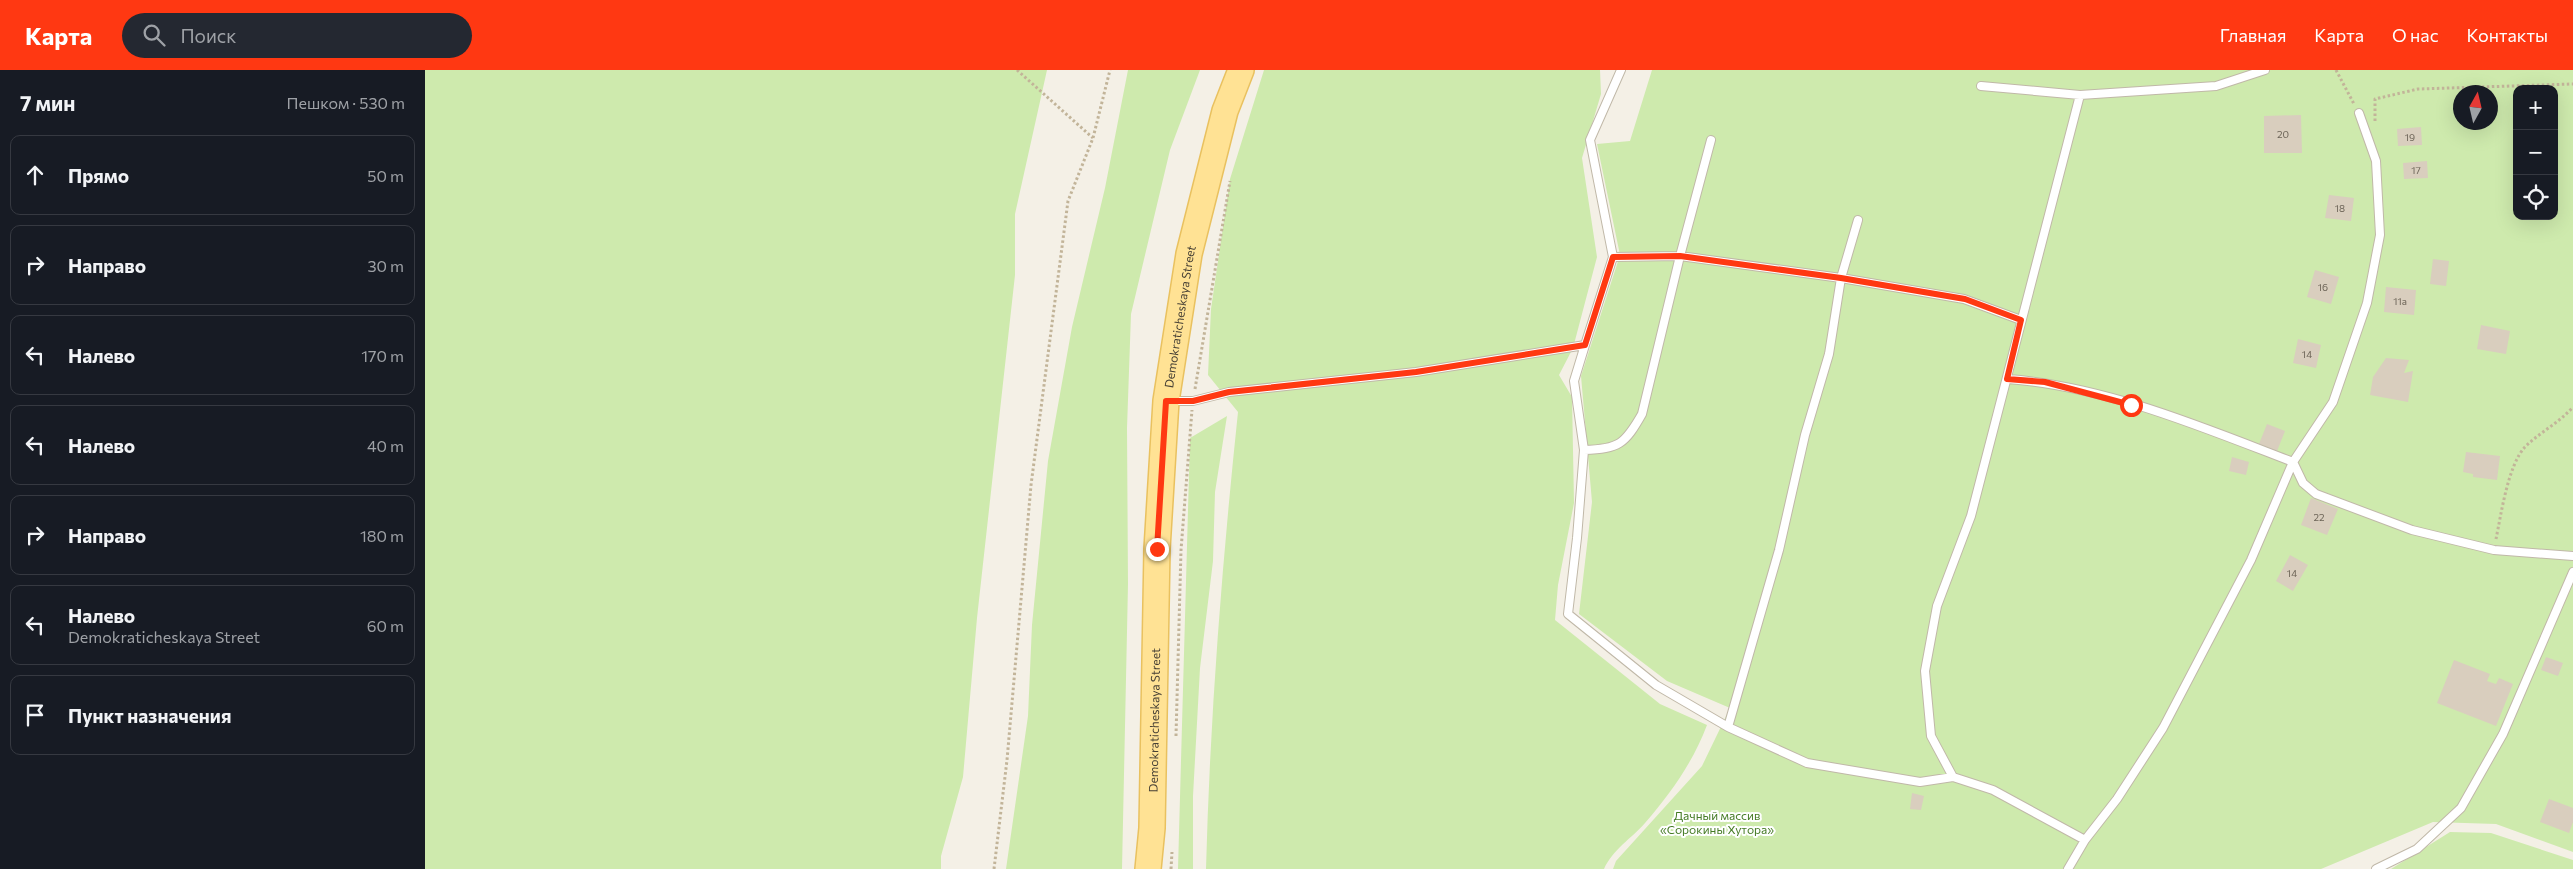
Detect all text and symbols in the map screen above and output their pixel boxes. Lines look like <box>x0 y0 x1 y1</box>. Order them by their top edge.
search box <box>122 13 472 58</box>
text: Карта <box>25 21 92 50</box>
icon: search <box>140 21 168 49</box>
text: Поиск <box>180 24 236 47</box>
text: Главная <box>2220 24 2286 46</box>
text: Карта <box>2314 24 2364 46</box>
text: О нас <box>2392 24 2439 46</box>
text: Контакты <box>2467 24 2548 46</box>
north arrow <box>2453 85 2498 130</box>
map controls <box>2513 85 2558 220</box>
button: + <box>2513 85 2558 130</box>
text: 7 мин <box>20 90 76 115</box>
text: Пешком · 530 m <box>287 93 405 112</box>
house number: 20 <box>2277 128 2289 140</box>
button: − <box>2513 130 2558 175</box>
house number: 19 <box>2405 131 2415 143</box>
icon: ahead <box>21 161 49 189</box>
text: Прямо <box>68 164 129 187</box>
house number: 17 <box>2411 164 2421 176</box>
text: 50 m <box>367 166 404 185</box>
button: locate <box>2513 175 2558 220</box>
house number: 18 <box>2335 202 2345 214</box>
street label: Demokraticheskaya Street <box>1161 244 1198 389</box>
icon: right <box>21 251 49 279</box>
text: Направо <box>68 254 146 277</box>
text: 30 m <box>367 256 404 275</box>
house number: 16 <box>2318 281 2328 293</box>
house number: 11а <box>2393 295 2407 307</box>
icon: left <box>21 341 49 369</box>
text: Налево <box>68 344 135 367</box>
text: 170 m <box>361 346 404 365</box>
house number: 14 <box>2302 348 2312 360</box>
route start <box>2120 394 2143 417</box>
icon: left <box>21 431 49 459</box>
text: Налево <box>68 434 135 457</box>
text: 40 m <box>367 436 404 455</box>
house number: 22 <box>2313 511 2325 523</box>
icon: right <box>21 521 49 549</box>
text: Направо <box>68 524 146 547</box>
text: 180 m <box>360 526 404 545</box>
route end <box>1146 538 1169 561</box>
house number: 14 <box>2287 567 2297 579</box>
text: Налево <box>68 604 135 627</box>
icon: left <box>21 611 49 639</box>
text: 60 m <box>367 616 404 635</box>
text: Demokraticheskaya Street <box>68 627 260 646</box>
street label: Demokraticheskaya Street <box>1146 648 1162 792</box>
icon: arrive <box>21 701 49 729</box>
text: Пункт назначения <box>68 704 231 727</box>
park label: Дачный массив «Сорокины Хутора» <box>1660 808 1774 836</box>

